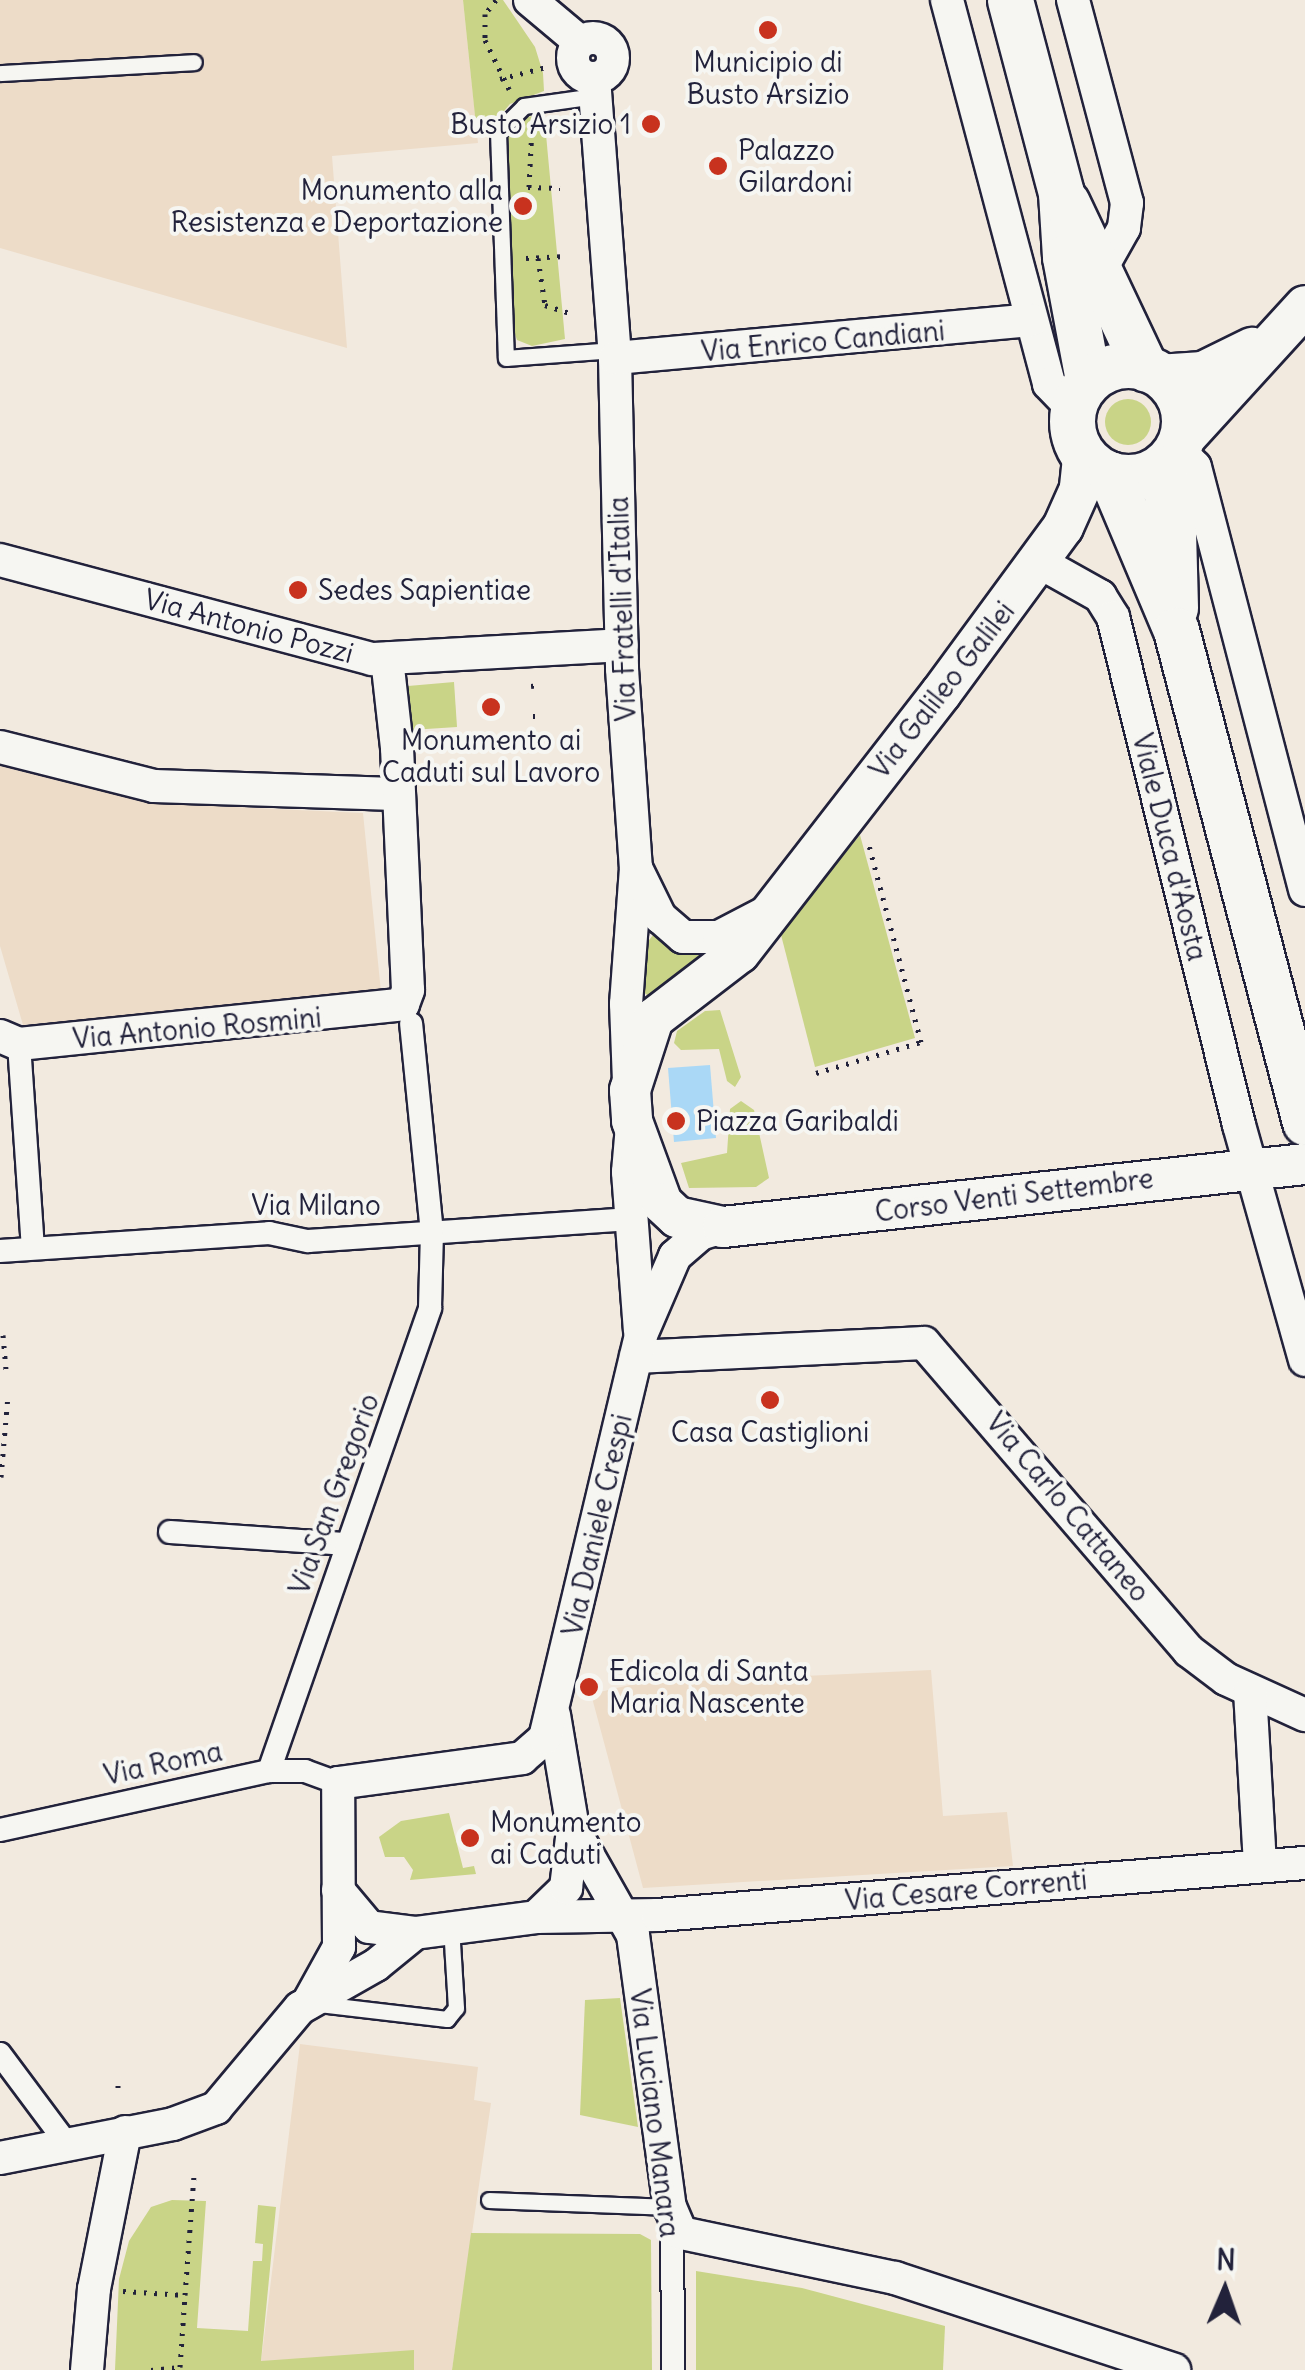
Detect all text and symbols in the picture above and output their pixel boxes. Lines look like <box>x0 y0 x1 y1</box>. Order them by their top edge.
marker: Municipio di Busto Arsizio <box>757 19 779 41</box>
place label: Municipio di Busto Arsizio <box>686 45 850 111</box>
place label: Busto Arsizio 1 <box>450 107 631 141</box>
marker: Busto Arsizio 1 <box>640 113 662 135</box>
place label: Palazzo Gilardoni <box>738 133 853 199</box>
marker: Palazzo Gilardoni <box>707 155 729 177</box>
place label: Monumento alla Resistenza e Deportazione <box>171 173 503 239</box>
marker: Monumento alla Resistenza e Deportazione <box>512 195 534 217</box>
street label: Via Enrico Candiani <box>700 314 946 368</box>
street label: Via Fratelli d'Italia <box>601 496 643 722</box>
place label: Sedes Sapientiae <box>318 573 531 607</box>
marker: Sedes Sapientiae <box>287 579 309 601</box>
street label: Via Antonio Pozzi <box>141 582 357 670</box>
street label: Via Galileo Galilei <box>862 595 1022 785</box>
marker: Monumento ai Caduti sul Lavoro <box>480 696 502 718</box>
place label: Monumento ai Caduti sul Lavoro <box>382 723 600 789</box>
street label: Viale Duca d'Aosta <box>1125 730 1215 964</box>
street label: Via Antonio Rosmini <box>71 1000 323 1056</box>
place label: Piazza Garibaldi <box>696 1104 899 1138</box>
marker: Piazza Garibaldi <box>665 1110 687 1132</box>
street label: Corso Venti Settembre <box>873 1161 1155 1229</box>
street label: Via Milano <box>251 1188 381 1222</box>
street label: Via San Gregorio <box>282 1389 386 1599</box>
marker: Casa Castiglioni <box>759 1389 781 1411</box>
street label: Via Carlo Cattaneo <box>979 1406 1157 1608</box>
street label: Via Daniele Crespi <box>555 1411 639 1639</box>
place label: Casa Castiglioni <box>671 1415 869 1449</box>
place label: Edicola di Santa Maria Nascente <box>609 1654 809 1720</box>
marker: Edicola di Santa Maria Nascente <box>578 1676 600 1698</box>
street label: Via Roma <box>101 1734 225 1792</box>
place label: Monumento ai Caduti <box>490 1805 641 1871</box>
marker: Monumento ai Caduti <box>459 1827 481 1849</box>
street label: Via Cesare Correnti <box>844 1863 1088 1917</box>
street label: Via Luciano Manara <box>623 1987 687 2239</box>
north arrow <box>1175 2240 1275 2340</box>
text: N <box>1216 2242 1236 2278</box>

